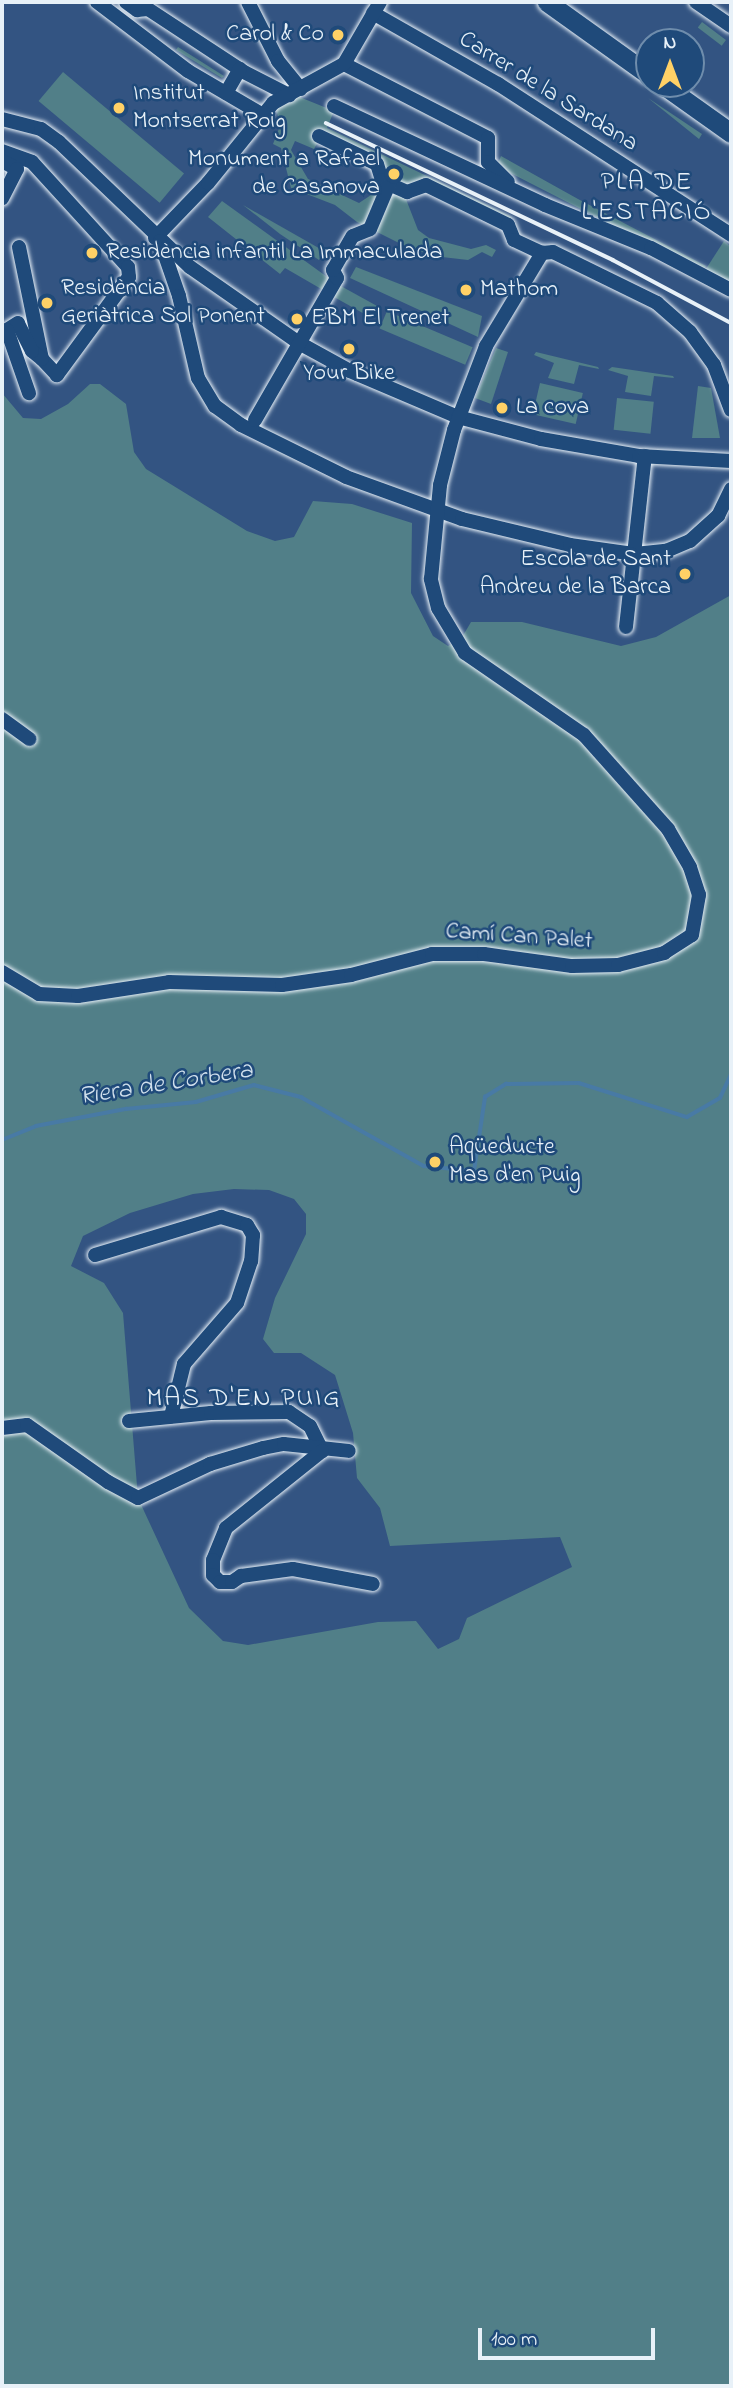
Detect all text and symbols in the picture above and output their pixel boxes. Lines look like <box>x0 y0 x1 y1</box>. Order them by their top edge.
place label: Carol & Co <box>226 21 324 49</box>
street label: Carrer de la Sardana <box>453 25 643 159</box>
marker: Carol & Co <box>330 27 346 43</box>
north arrow <box>635 28 705 98</box>
text: N <box>664 30 676 57</box>
place label: Institut Montserrat Roig <box>133 80 286 136</box>
marker: Institut Montserrat Roig <box>111 100 127 116</box>
place label: Monument a Rafael de Casanova <box>188 146 380 202</box>
marker: Monument a Rafael de Casanova <box>386 166 402 182</box>
district label: PLA DE L'ESTACIÓ <box>583 168 711 230</box>
place label: Residència infantil La Immaculada <box>106 239 443 267</box>
marker: Residència infantil La Immaculada <box>84 245 100 261</box>
place label: Residència Geriàtrica Sol Ponent <box>61 275 265 331</box>
place label: Mathom <box>480 276 558 304</box>
marker: Mathom <box>458 282 474 298</box>
marker: Residència Geriàtrica Sol Ponent <box>39 295 55 311</box>
place label: EBM El Trenet <box>311 305 449 333</box>
marker: EBM El Trenet <box>289 311 305 327</box>
marker: Your Bike <box>341 341 357 357</box>
place label: Your Bike <box>303 360 395 388</box>
place label: La cova <box>516 394 589 422</box>
marker: La cova <box>494 400 510 416</box>
place label: Escola de Sant Andreu de la Barca <box>480 546 671 602</box>
marker: Escola de Sant Andreu de la Barca <box>677 566 693 582</box>
street label: Camí Can Palet <box>445 917 593 957</box>
water label: Riera de Corbera <box>77 1056 255 1114</box>
place label: Aqüeducte Mas d'en Puig <box>449 1134 581 1190</box>
marker: Aqüeducte Mas d'en Puig <box>427 1154 443 1170</box>
district label: MAS D'EN PUIG <box>148 1384 340 1416</box>
scale bar <box>481 2314 658 2358</box>
text: 100 m <box>491 2325 537 2355</box>

